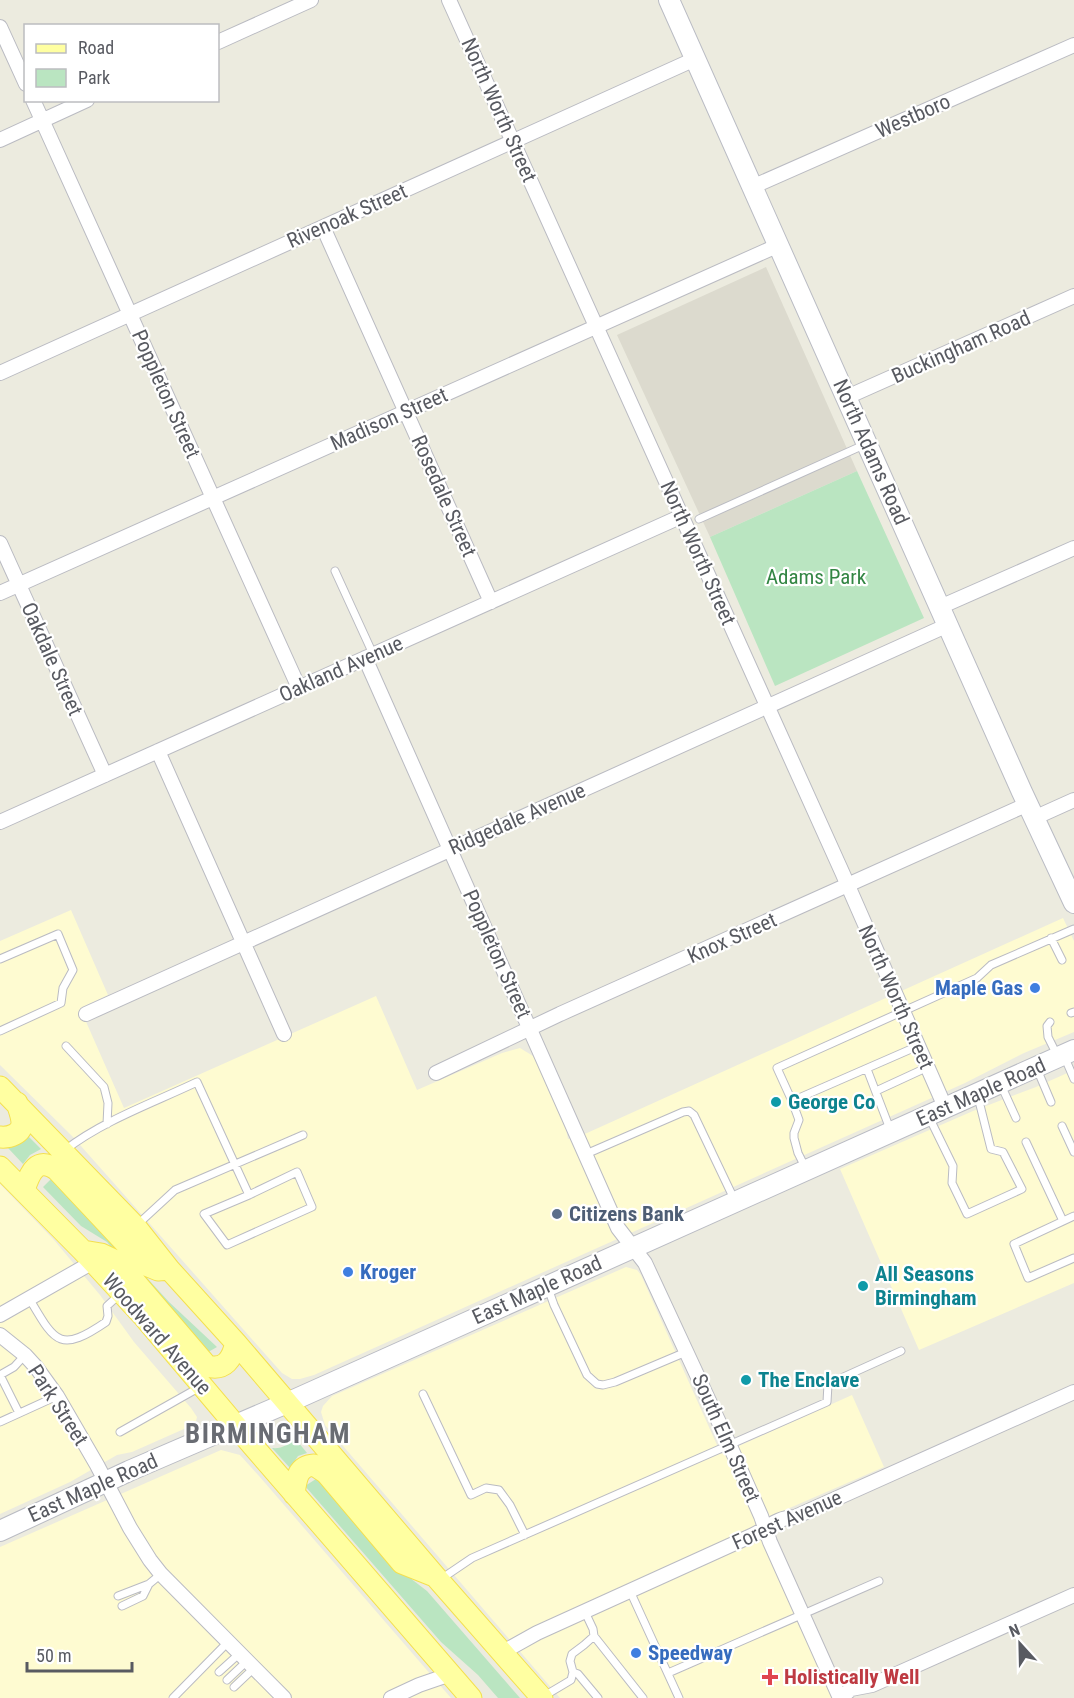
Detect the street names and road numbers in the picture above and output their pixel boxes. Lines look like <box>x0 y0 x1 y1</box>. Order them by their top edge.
street label: North Worth Street <box>456 34 542 186</box>
street label: Westboro <box>872 89 954 143</box>
street label: Rivenoak Street <box>283 179 411 253</box>
street label: Buckingham Road <box>888 306 1034 388</box>
street label: Poppleton Street <box>127 326 205 462</box>
street label: North Adams Road <box>828 376 914 528</box>
street label: Madison Street <box>327 383 451 455</box>
street label: Rosedale Street <box>407 432 481 560</box>
street label: North Worth Street <box>655 477 741 629</box>
street label: Oakdale Street <box>16 599 88 719</box>
street label: Oakland Avenue <box>275 631 407 707</box>
street label: Ridgedale Avenue <box>445 778 589 860</box>
street label: Poppleton Street <box>458 886 536 1022</box>
street label: Knox Street <box>684 908 780 968</box>
street label: North Worth Street <box>853 921 939 1073</box>
street label: East Maple Road <box>913 1053 1049 1131</box>
street label: East Maple Road <box>469 1251 605 1329</box>
street label: Woodward Avenue <box>98 1268 216 1400</box>
street label: Park Street <box>23 1360 93 1450</box>
street label: South Elm Street <box>687 1370 765 1506</box>
street label: East Maple Road <box>25 1449 161 1527</box>
street label: Forest Avenue <box>728 1485 846 1555</box>

